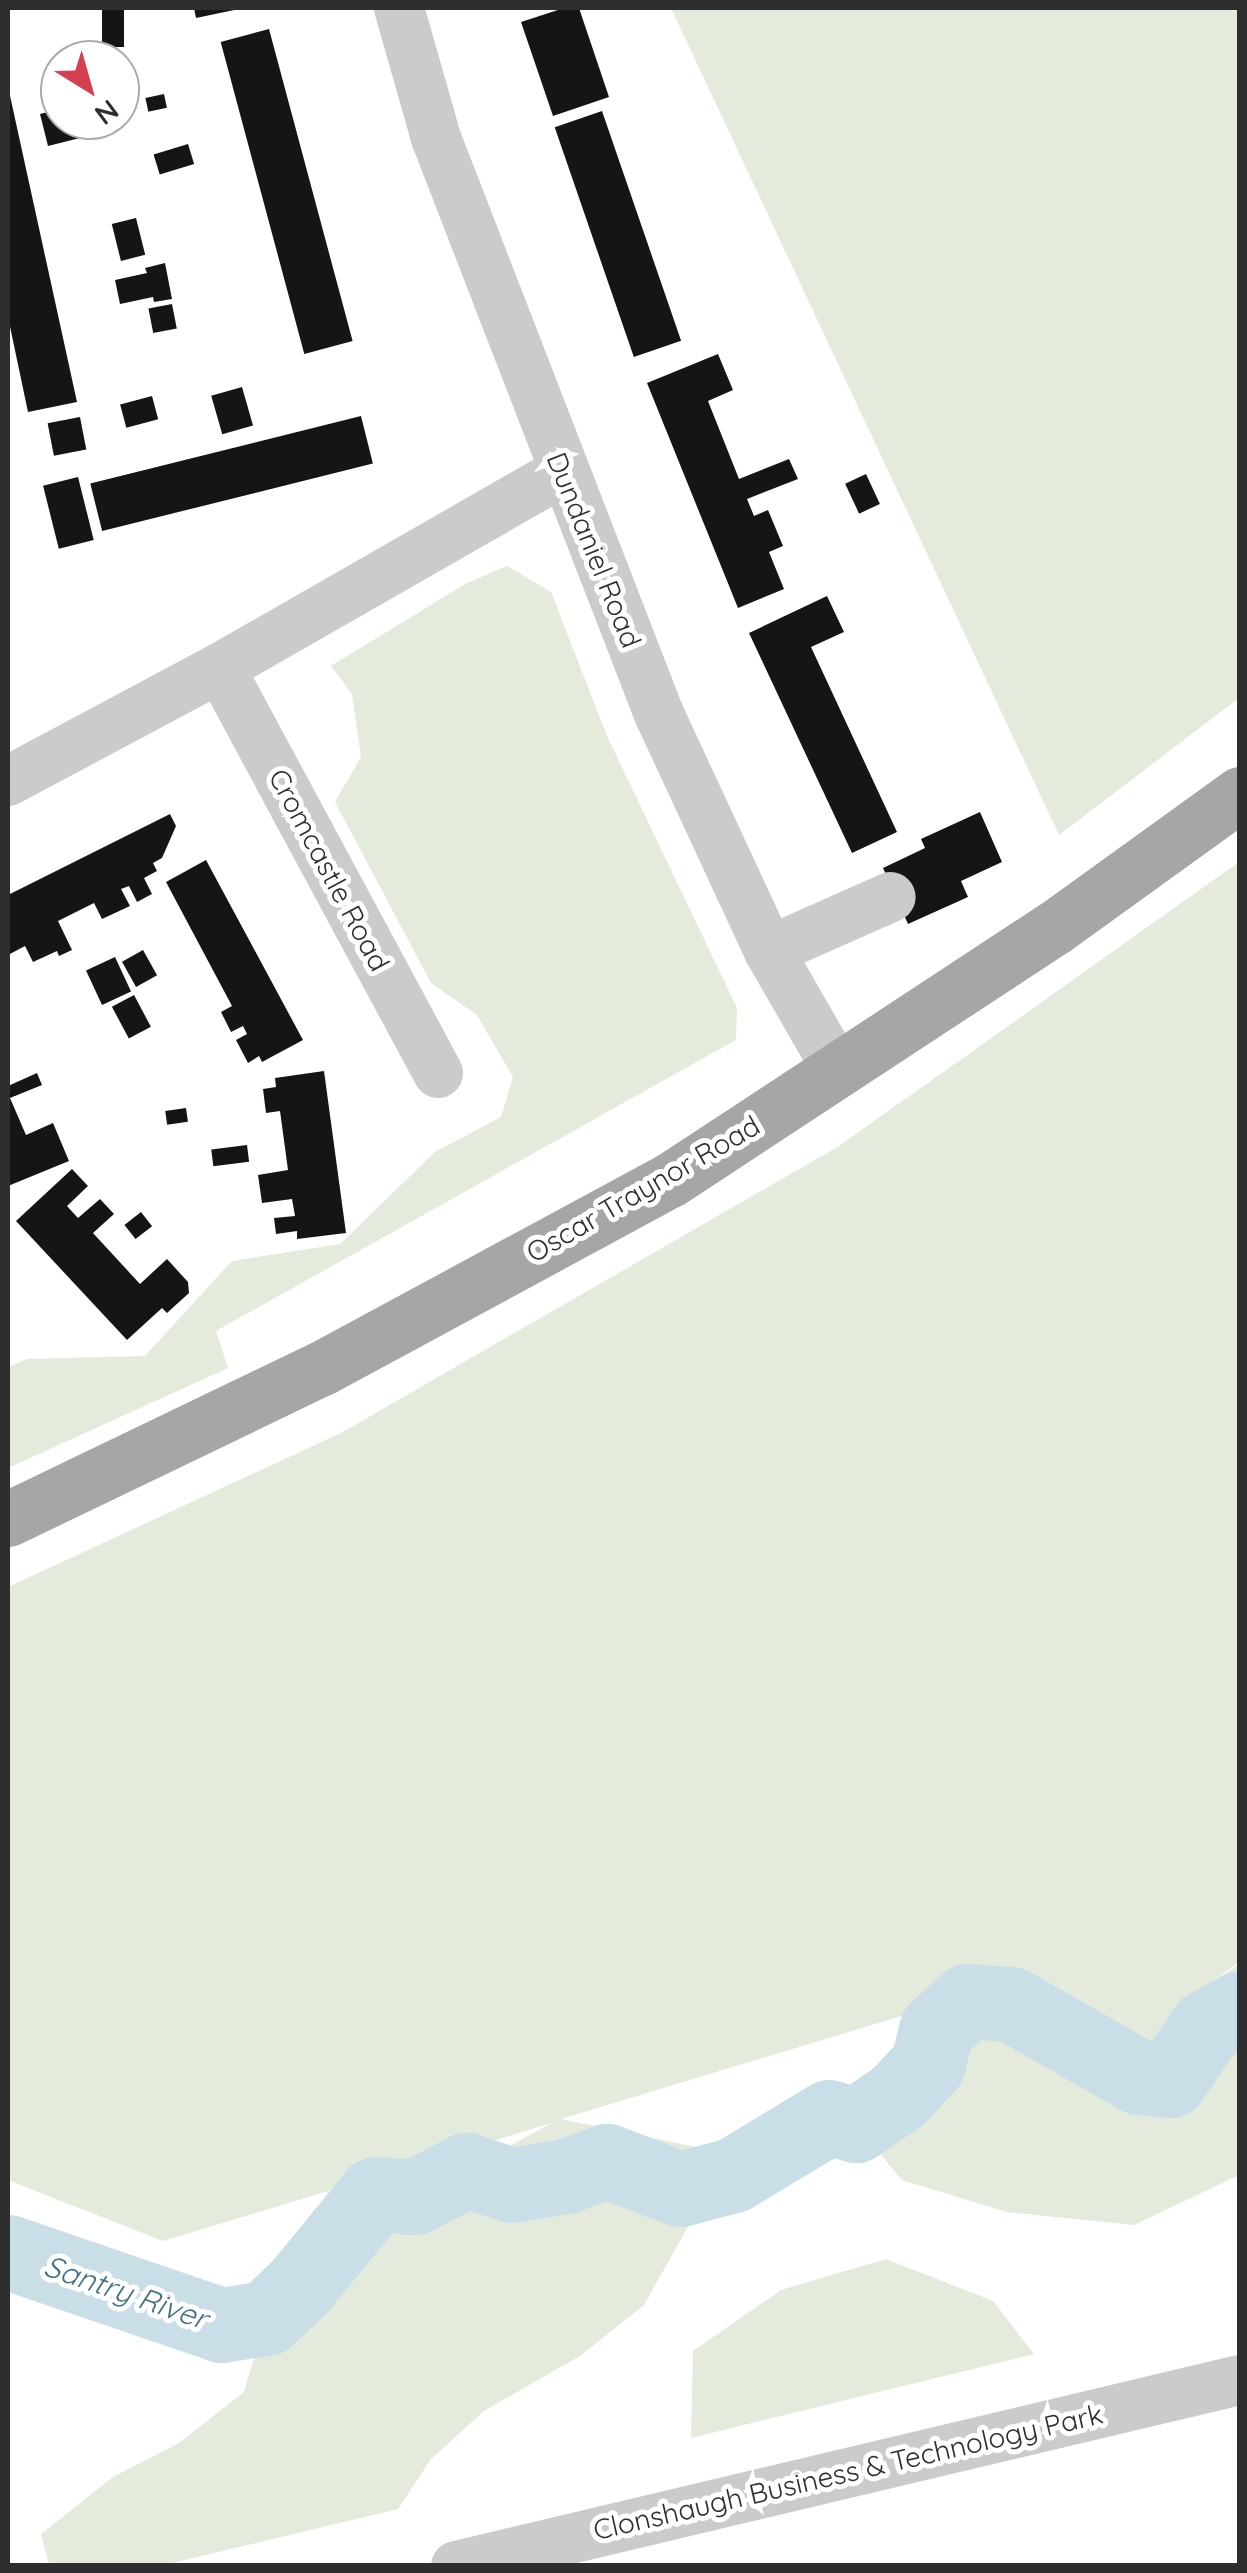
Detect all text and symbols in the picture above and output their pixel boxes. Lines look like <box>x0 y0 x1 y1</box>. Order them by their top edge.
north arrow <box>40 40 140 140</box>
text: N <box>88 93 126 133</box>
street label: Dundaniel Road <box>540 447 648 653</box>
street label: Cromcastle Road <box>262 763 396 977</box>
street label: Oscar Traynor Road <box>520 1108 766 1270</box>
water label: Santry River <box>40 2247 212 2337</box>
street label: Clonshaugh Business & Technology Park <box>590 2397 1106 2547</box>

